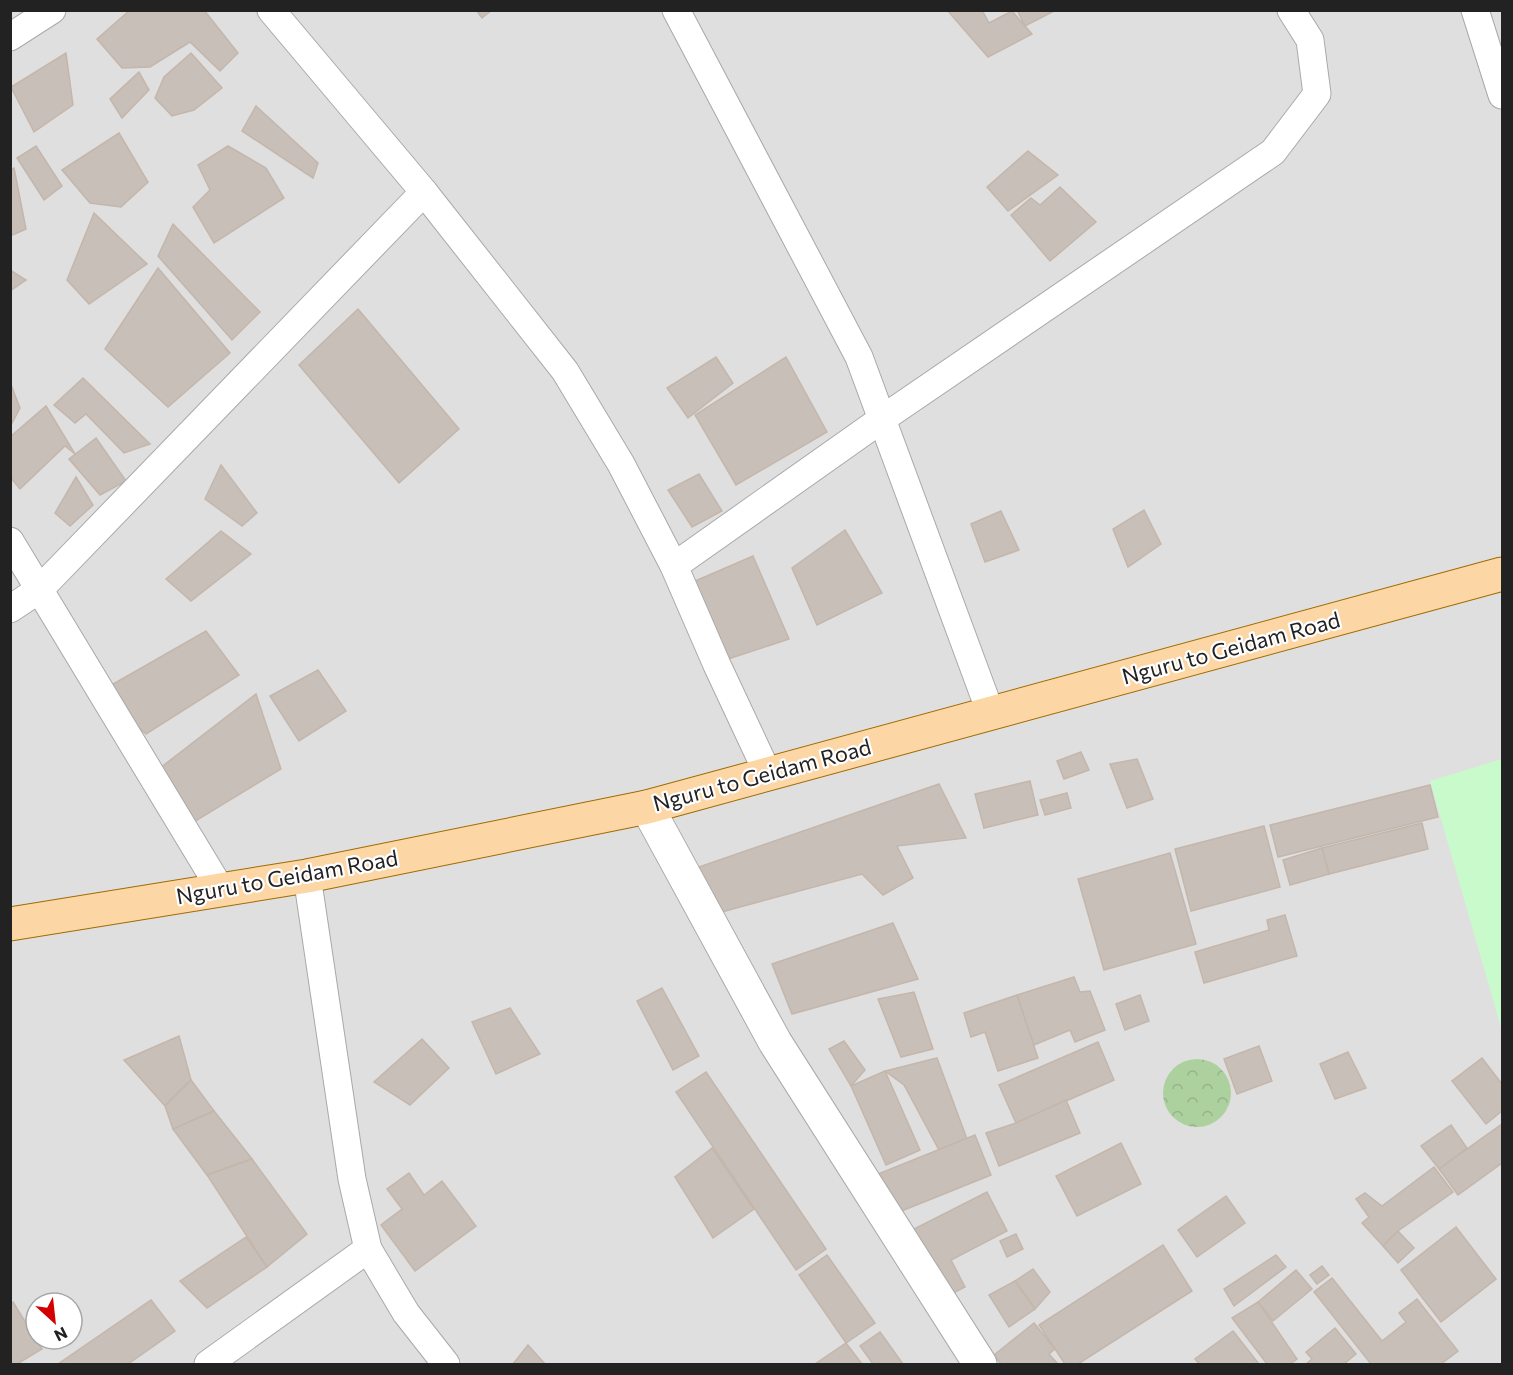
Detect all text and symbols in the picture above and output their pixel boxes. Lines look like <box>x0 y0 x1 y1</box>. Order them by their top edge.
street label: Nguru to Geidam Road <box>1119 605 1343 690</box>
street label: Nguru to Geidam Road <box>650 732 874 817</box>
street label: Nguru to Geidam Road <box>174 844 400 909</box>
north arrow <box>24 1291 84 1351</box>
text: N <box>51 1324 71 1346</box>

